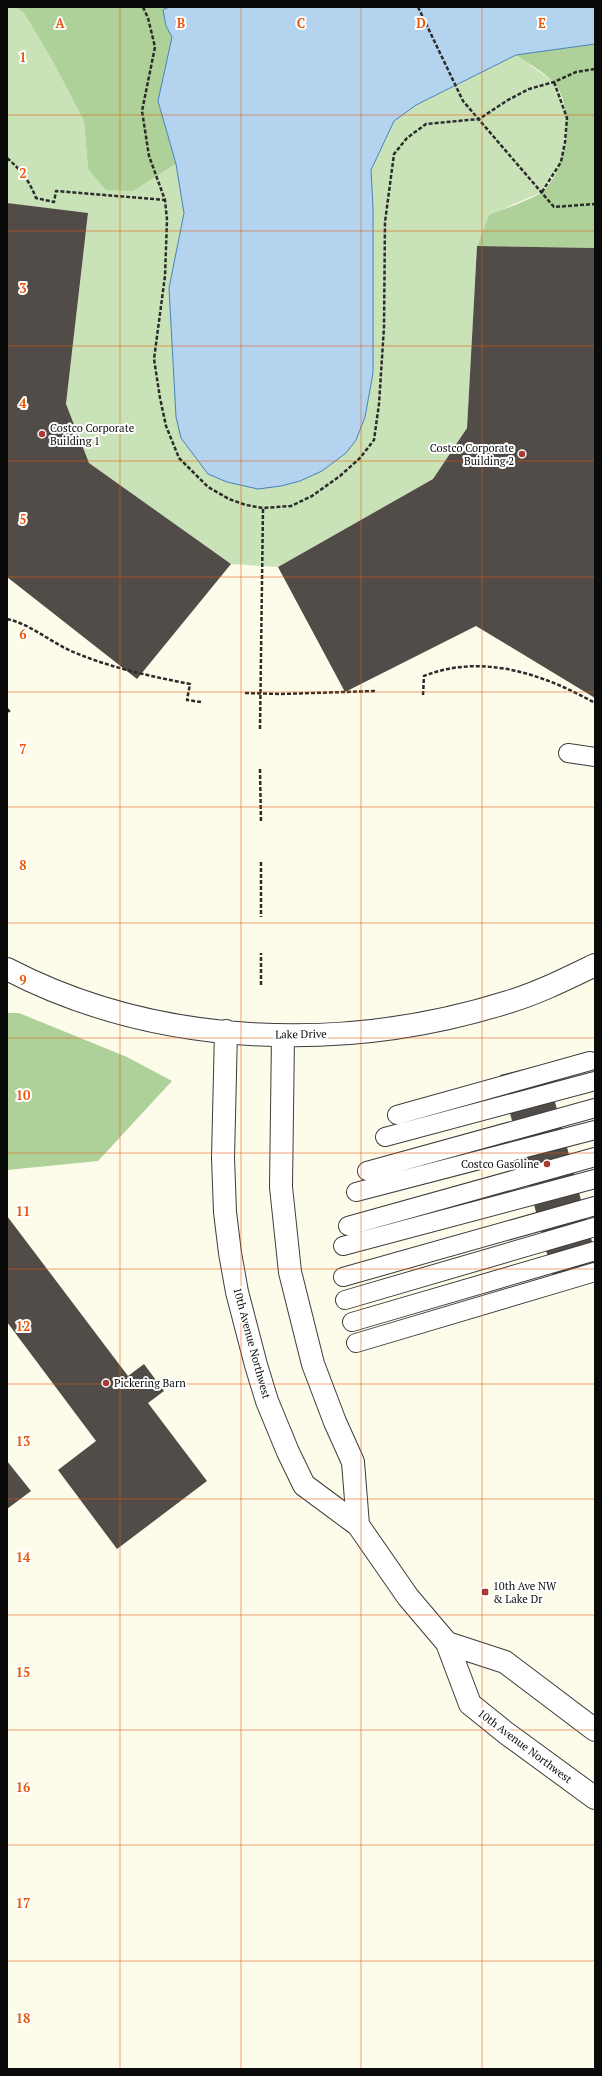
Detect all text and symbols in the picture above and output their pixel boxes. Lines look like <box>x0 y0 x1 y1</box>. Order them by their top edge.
text: A <box>55 14 65 32</box>
text: B <box>177 14 185 32</box>
text: C <box>297 14 305 32</box>
text: D <box>416 14 426 32</box>
text: E <box>538 14 546 32</box>
text: 1 <box>19 48 27 66</box>
text: 2 <box>19 164 27 182</box>
text: 3 <box>19 279 27 297</box>
text: 4 <box>19 394 27 412</box>
place label: Costco Corporate Building 1 <box>50 421 135 448</box>
marker: Costco Corporate Building 1 <box>37 429 47 439</box>
place label: Costco Corporate Building 2 <box>430 441 514 468</box>
marker: Costco Corporate Building 2 <box>517 449 527 459</box>
text: 5 <box>19 510 27 528</box>
text: 6 <box>19 625 27 643</box>
text: 7 <box>19 740 27 758</box>
text: 8 <box>19 856 27 874</box>
text: 9 <box>19 971 27 989</box>
street label: Lake Drive <box>275 1027 327 1041</box>
text: 10 <box>16 1086 31 1104</box>
place label: Costco Gasoline <box>461 1157 539 1171</box>
marker: Costco Gasoline <box>542 1159 552 1169</box>
text: 11 <box>16 1202 30 1220</box>
street label: 10th Avenue Northwest <box>230 1286 274 1400</box>
text: 12 <box>16 1317 30 1335</box>
place label: Pickering Barn <box>114 1376 186 1390</box>
marker: Pickering Barn <box>101 1378 111 1388</box>
text: 13 <box>16 1432 30 1450</box>
text: 14 <box>16 1548 31 1566</box>
place label: 10th Ave NW & Lake Dr <box>493 1579 557 1606</box>
marker: 10th Ave NW & Lake Dr <box>480 1587 490 1597</box>
text: 15 <box>16 1663 30 1681</box>
street label: 10th Avenue Northwest <box>475 1706 575 1786</box>
text: 16 <box>16 1778 30 1796</box>
text: 17 <box>16 1894 30 1912</box>
text: 18 <box>16 2009 30 2027</box>

